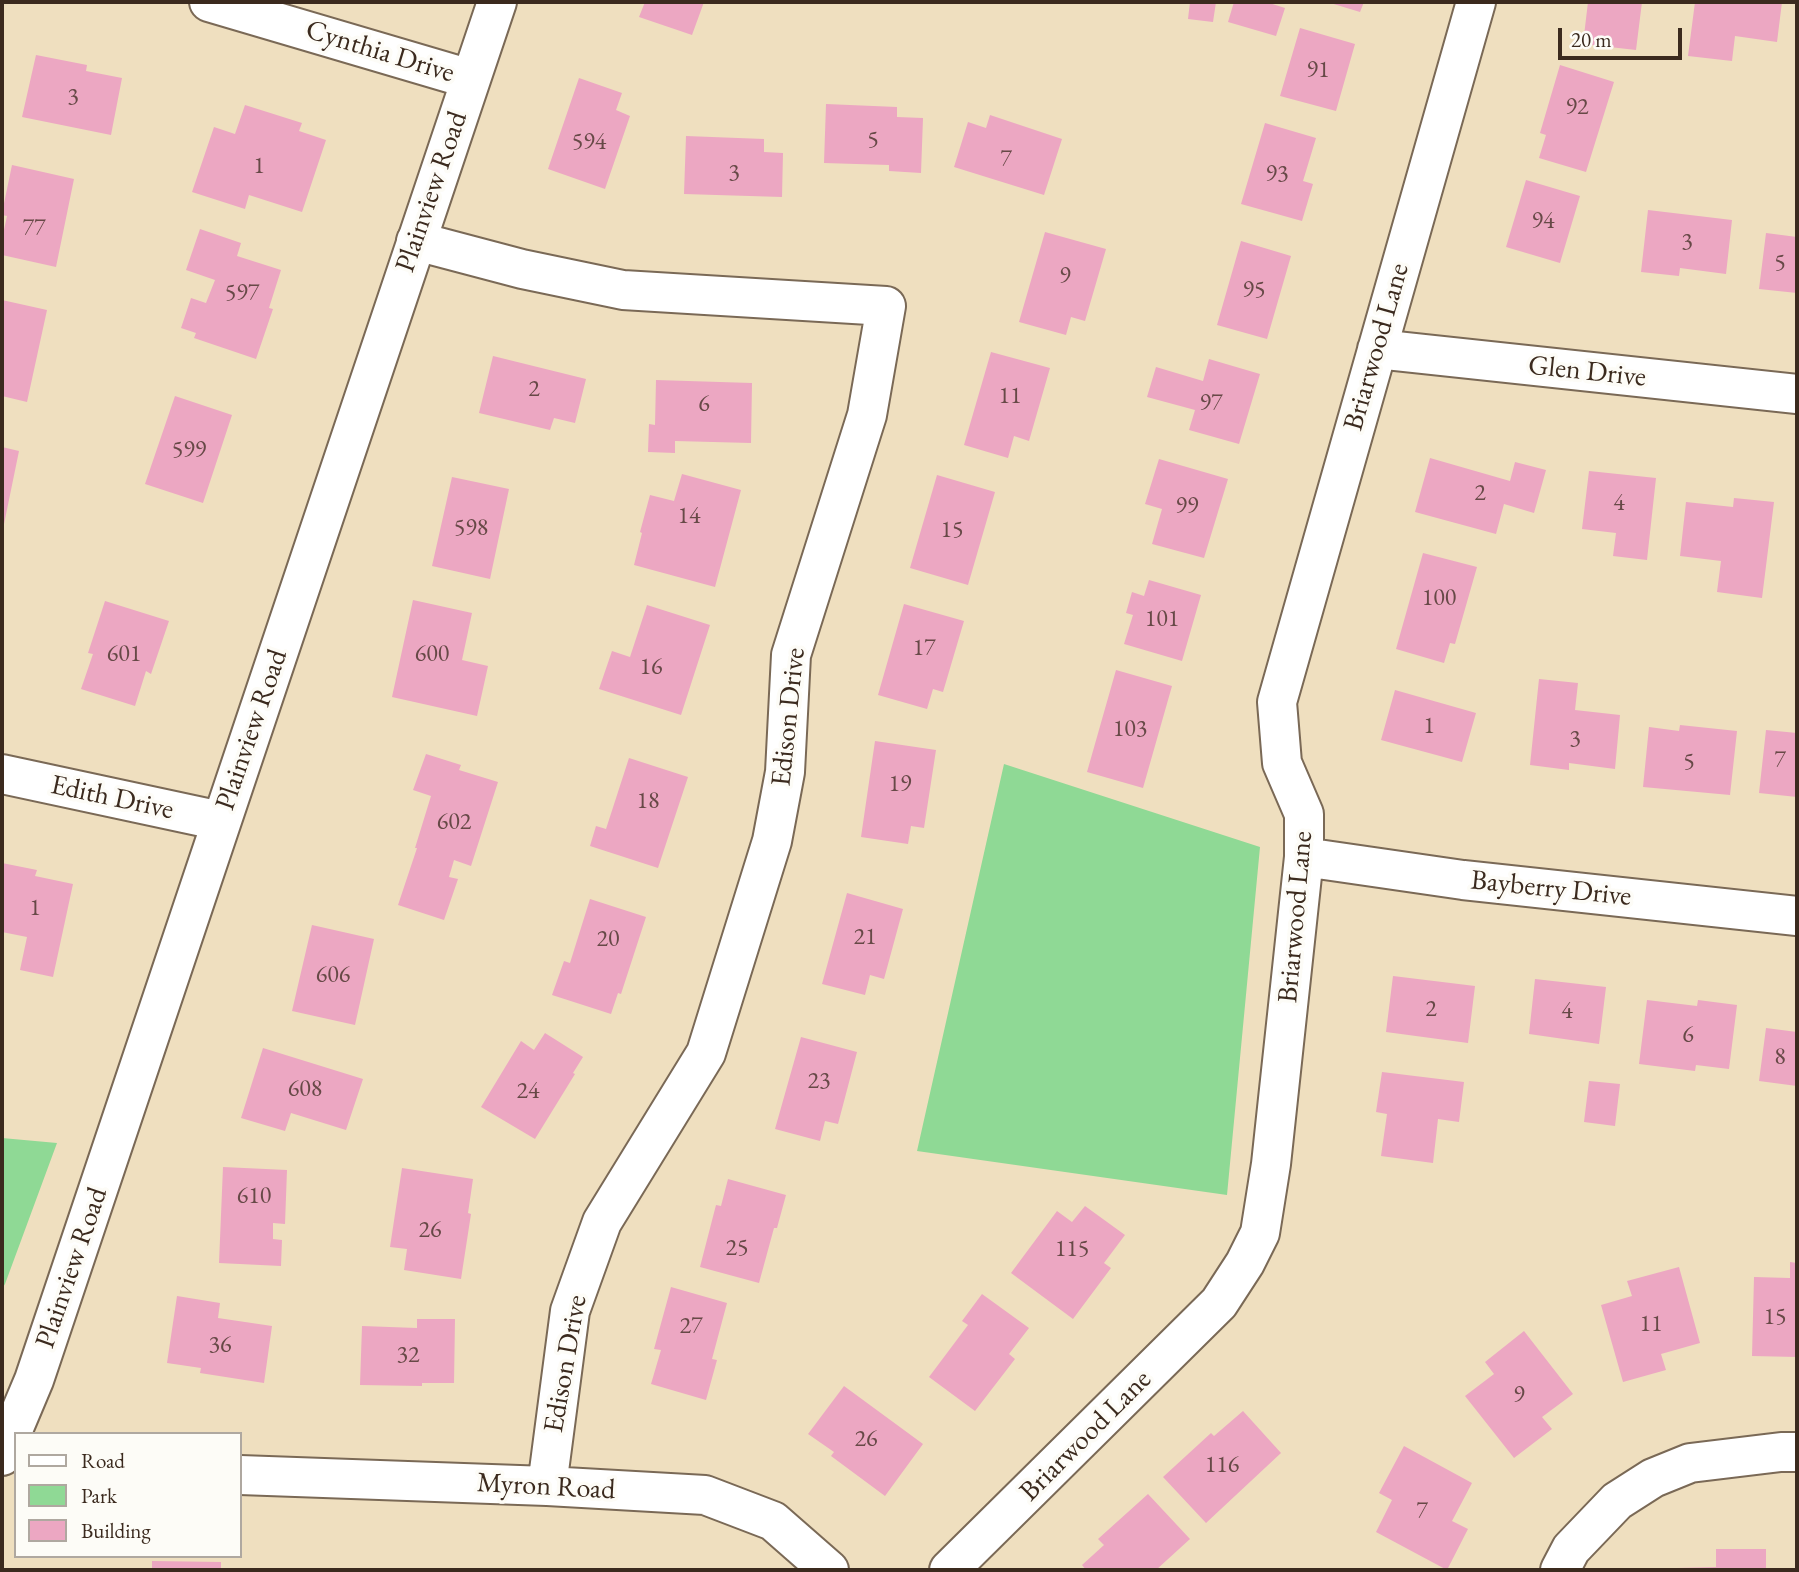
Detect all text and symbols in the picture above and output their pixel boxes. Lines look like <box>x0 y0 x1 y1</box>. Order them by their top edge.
street label: Cynthia Drive <box>302 13 458 91</box>
scale bar <box>1561 14 1685 58</box>
text: 20 m <box>1571 26 1612 53</box>
house number: 91 <box>1306 56 1330 84</box>
house number: 3 <box>67 83 79 111</box>
house number: 92 <box>1565 93 1589 121</box>
street label: Plainview Road <box>389 107 475 277</box>
house number: 5 <box>867 126 879 154</box>
house number: 594 <box>572 128 606 156</box>
house number: 7 <box>1000 145 1012 173</box>
house number: 1 <box>253 152 265 180</box>
house number: 3 <box>728 159 740 187</box>
house number: 93 <box>1265 160 1289 188</box>
house number: 94 <box>1531 207 1555 235</box>
house number: 77 <box>22 214 46 242</box>
house number: 3 <box>1681 228 1693 256</box>
house number: 5 <box>1774 249 1786 277</box>
street label: Briarwood Lane <box>1337 260 1417 434</box>
house number: 9 <box>1059 262 1071 290</box>
house number: 95 <box>1242 276 1266 304</box>
house number: 597 <box>225 279 259 307</box>
street label: Glen Drive <box>1526 349 1648 395</box>
house number: 2 <box>528 375 540 403</box>
house number: 11 <box>998 382 1022 410</box>
house number: 97 <box>1199 389 1223 417</box>
house number: 6 <box>698 390 710 418</box>
house number: 599 <box>172 436 206 464</box>
house number: 2 <box>1474 479 1486 507</box>
house number: 4 <box>1613 489 1625 517</box>
house number: 99 <box>1175 492 1199 520</box>
house number: 14 <box>677 502 701 530</box>
house number: 598 <box>454 514 488 542</box>
house number: 15 <box>940 516 964 544</box>
house number: 100 <box>1422 584 1456 612</box>
house number: 101 <box>1145 605 1179 633</box>
house number: 17 <box>912 634 936 662</box>
house number: 601 <box>107 640 141 668</box>
house number: 600 <box>415 640 449 668</box>
street label: Plainview Road <box>209 645 295 815</box>
street label: Edison Drive <box>765 646 813 788</box>
house number: 16 <box>639 653 663 681</box>
house number: 1 <box>1423 712 1435 740</box>
house number: 103 <box>1113 715 1147 743</box>
house number: 3 <box>1569 725 1581 753</box>
house number: 7 <box>1774 746 1786 774</box>
house number: 5 <box>1683 748 1695 776</box>
street label: Edith Drive <box>48 769 176 827</box>
house number: 19 <box>888 770 912 798</box>
house number: 18 <box>636 787 660 815</box>
house number: 602 <box>437 808 471 836</box>
street label: Briarwood Lane <box>1272 830 1320 1004</box>
street label: Bayberry Drive <box>1469 864 1633 914</box>
house number: 1 <box>29 894 41 922</box>
house number: 21 <box>853 923 877 951</box>
house number: 20 <box>596 925 620 953</box>
house number: 606 <box>316 961 350 989</box>
house number: 2 <box>1425 995 1437 1023</box>
house number: 4 <box>1561 997 1573 1025</box>
house number: 6 <box>1682 1021 1694 1049</box>
house number: 8 <box>1774 1043 1786 1071</box>
house number: 23 <box>807 1067 831 1095</box>
house number: 608 <box>288 1075 322 1103</box>
house number: 24 <box>516 1077 540 1105</box>
house number: 610 <box>237 1182 271 1210</box>
street label: Plainview Road <box>29 1183 115 1353</box>
house number: 26 <box>418 1216 442 1244</box>
house number: 25 <box>725 1234 749 1262</box>
house number: 115 <box>1055 1235 1089 1263</box>
street label: Edison Drive <box>537 1293 595 1435</box>
house number: 15 <box>1763 1303 1787 1331</box>
house number: 11 <box>1639 1310 1663 1338</box>
house number: 27 <box>679 1312 703 1340</box>
house number: 36 <box>208 1331 232 1359</box>
house number: 32 <box>396 1341 420 1369</box>
street label: Briarwood Lane <box>1013 1363 1159 1509</box>
house number: 9 <box>1513 1381 1525 1409</box>
house number: 26 <box>854 1425 878 1453</box>
legend <box>14 1432 242 1558</box>
text: Road <box>81 1447 125 1474</box>
house number: 116 <box>1205 1451 1239 1479</box>
street label: Myron Road <box>476 1467 616 1507</box>
text: Park <box>81 1482 117 1509</box>
house number: 7 <box>1416 1497 1428 1525</box>
text: Building <box>81 1517 151 1544</box>

